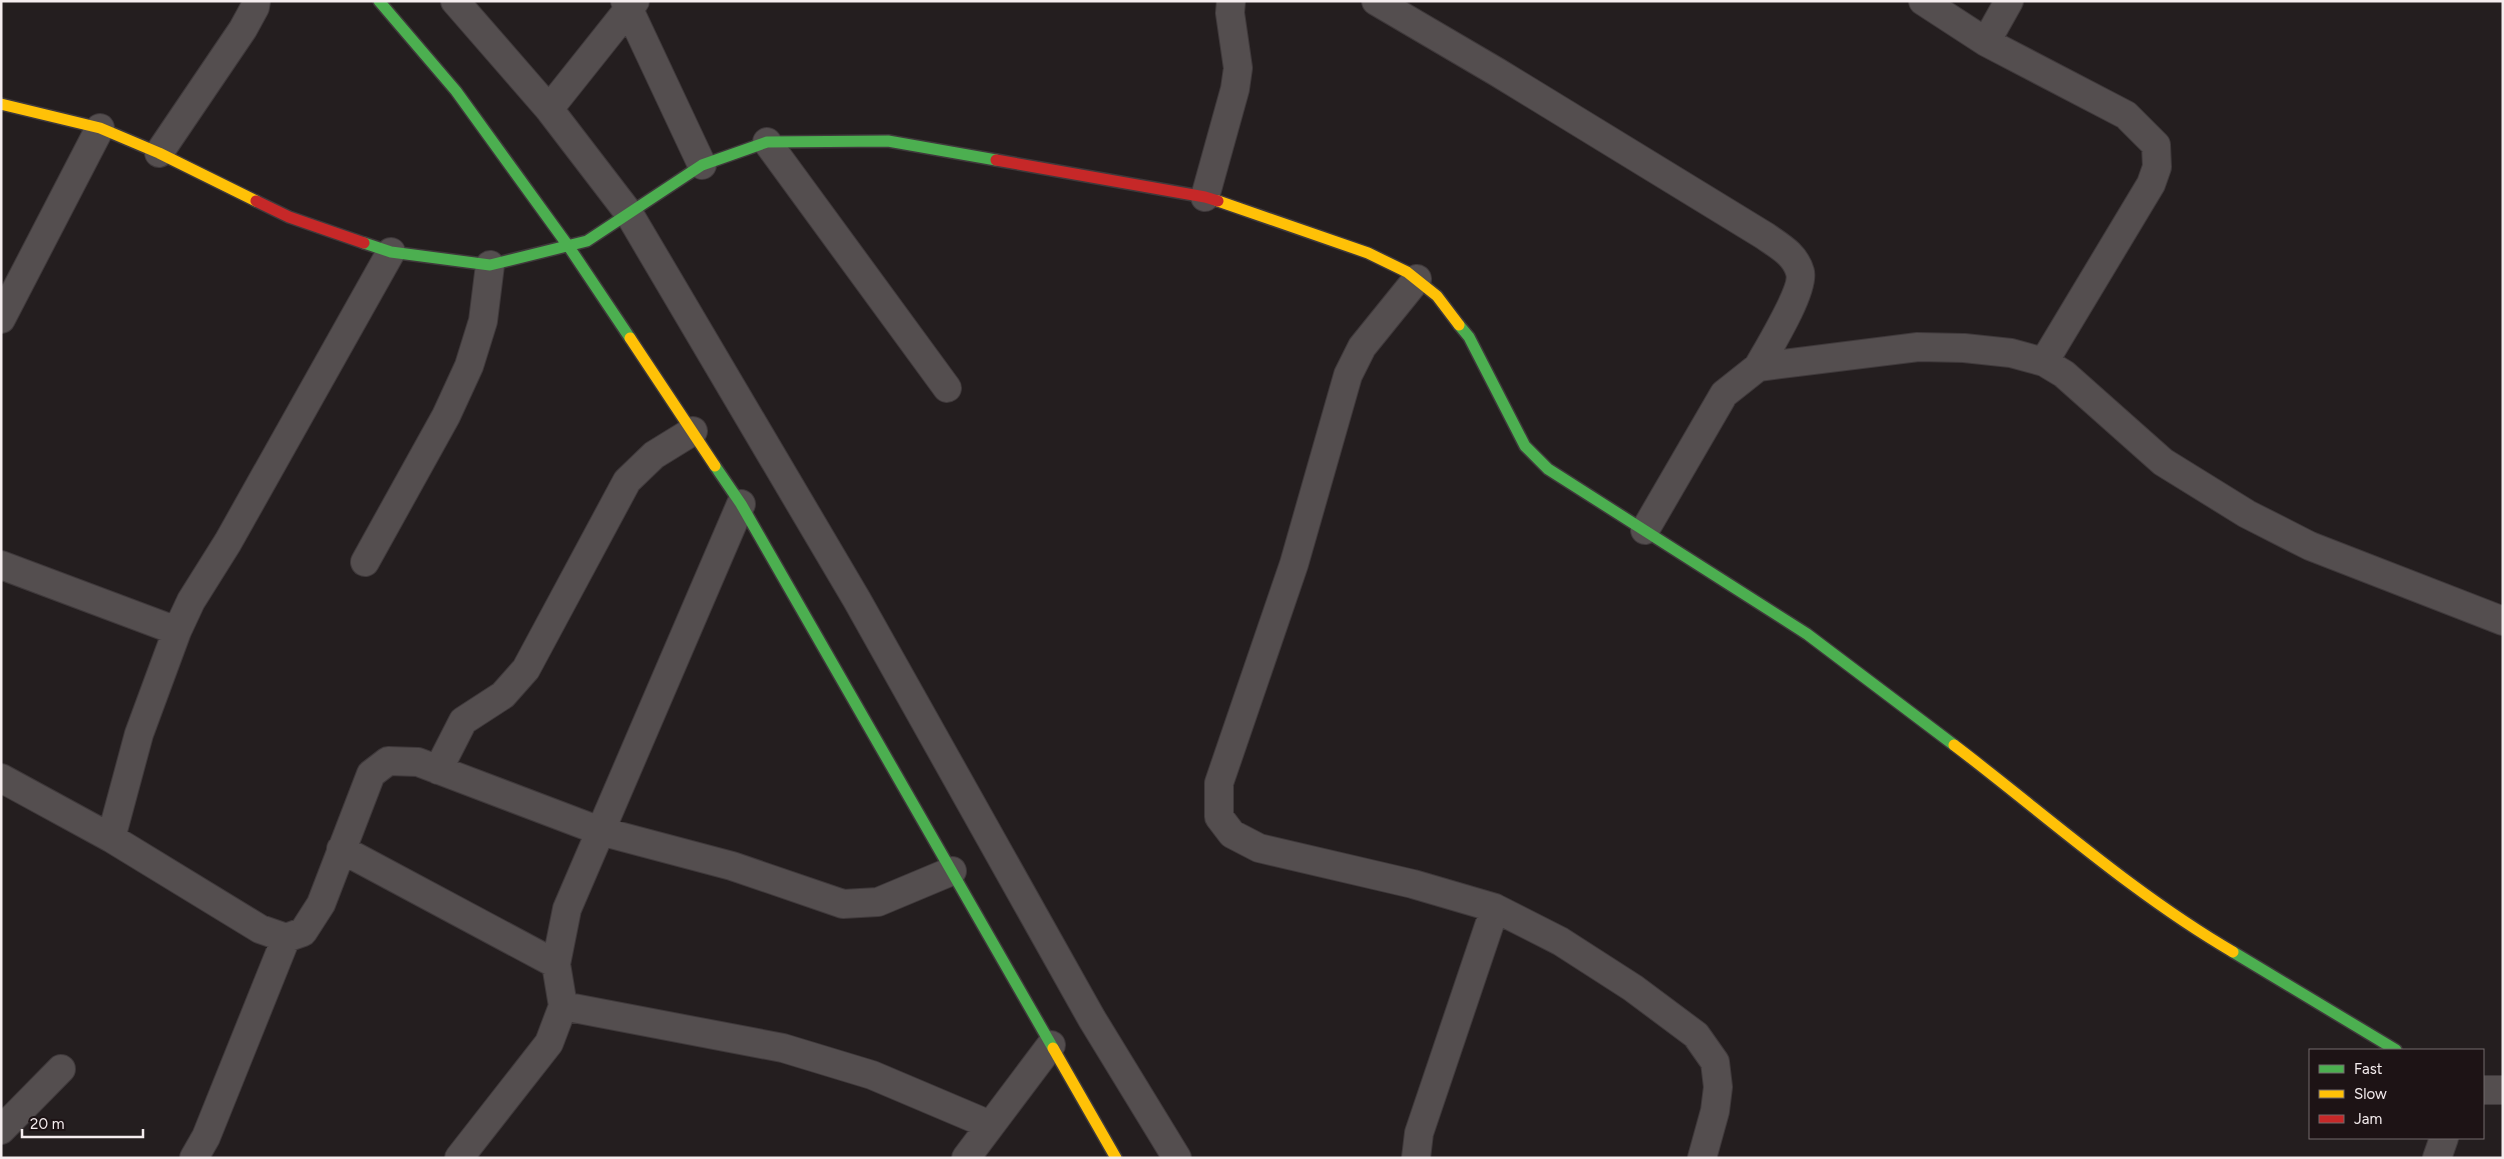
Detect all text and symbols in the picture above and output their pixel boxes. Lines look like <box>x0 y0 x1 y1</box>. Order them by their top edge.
legend <box>2309 1049 2484 1139</box>
text: Fast <box>2354 1060 2383 1078</box>
text: Slow <box>2354 1085 2387 1103</box>
scale bar <box>22 1106 144 1138</box>
text: Jam <box>2354 1110 2382 1128</box>
text: 20 m <box>30 1115 64 1133</box>

